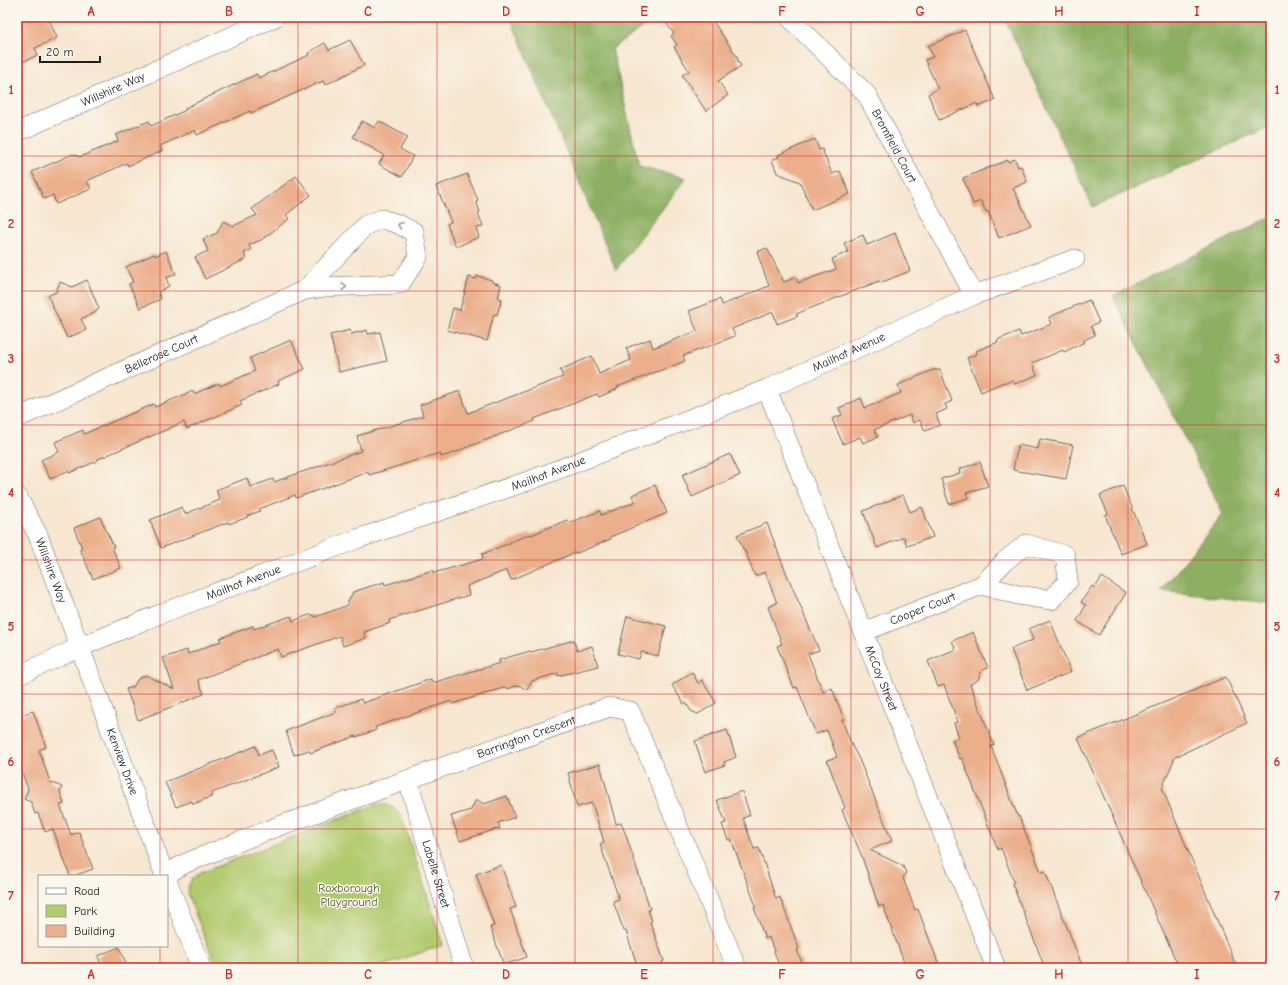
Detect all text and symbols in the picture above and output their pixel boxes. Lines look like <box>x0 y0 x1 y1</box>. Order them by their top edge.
text: A <box>87 4 95 19</box>
text: B <box>225 4 233 19</box>
text: C <box>364 4 372 19</box>
text: D <box>502 4 510 19</box>
text: E <box>640 4 648 19</box>
text: F <box>778 4 786 19</box>
text: G <box>915 4 925 19</box>
text: H <box>1054 4 1064 19</box>
text: I <box>1194 4 1200 19</box>
scale bar <box>40 38 100 64</box>
text: 20 m <box>46 45 74 59</box>
street label: Willshire Way <box>79 69 148 110</box>
text: 1 <box>8 82 14 97</box>
text: 1 <box>1274 82 1280 97</box>
street label: Bromfield Court <box>869 107 920 186</box>
text: 2 <box>8 216 14 231</box>
text: 2 <box>1274 216 1280 231</box>
one-way arrow <box>397 222 404 230</box>
one-way arrow <box>341 282 347 291</box>
street label: Mailhot Avenue <box>810 329 887 375</box>
street label: Bellerose Court <box>123 331 201 376</box>
text: 3 <box>8 351 14 366</box>
text: 3 <box>1274 351 1280 366</box>
street label: Mailhot Avenue <box>509 453 587 493</box>
text: 4 <box>8 485 14 500</box>
text: 4 <box>1274 485 1280 500</box>
street label: Willshire Way <box>33 536 70 605</box>
street label: Mailhot Avenue <box>204 562 282 603</box>
street label: Cooper Court <box>888 589 958 628</box>
text: 5 <box>8 619 15 634</box>
text: 5 <box>1274 619 1281 634</box>
street label: McCoy Street <box>862 644 901 713</box>
street label: Barrington Crescent <box>475 713 578 761</box>
street label: Kenview Drive <box>104 726 141 797</box>
text: 6 <box>8 754 15 769</box>
text: 6 <box>1274 754 1281 769</box>
street label: Labelle Street <box>419 838 453 910</box>
legend <box>38 875 168 947</box>
park label: Roxborough Playground <box>318 881 380 909</box>
text: Road <box>74 884 100 898</box>
text: 7 <box>8 888 14 903</box>
text: 7 <box>1274 888 1280 903</box>
text: Park <box>74 904 97 918</box>
text: Building <box>74 924 115 938</box>
text: A <box>87 967 95 982</box>
text: B <box>225 967 233 982</box>
text: C <box>364 967 372 982</box>
text: D <box>502 967 510 982</box>
text: E <box>640 967 648 982</box>
text: F <box>778 967 786 982</box>
text: G <box>915 967 925 982</box>
text: H <box>1054 967 1064 982</box>
text: I <box>1194 967 1200 982</box>

